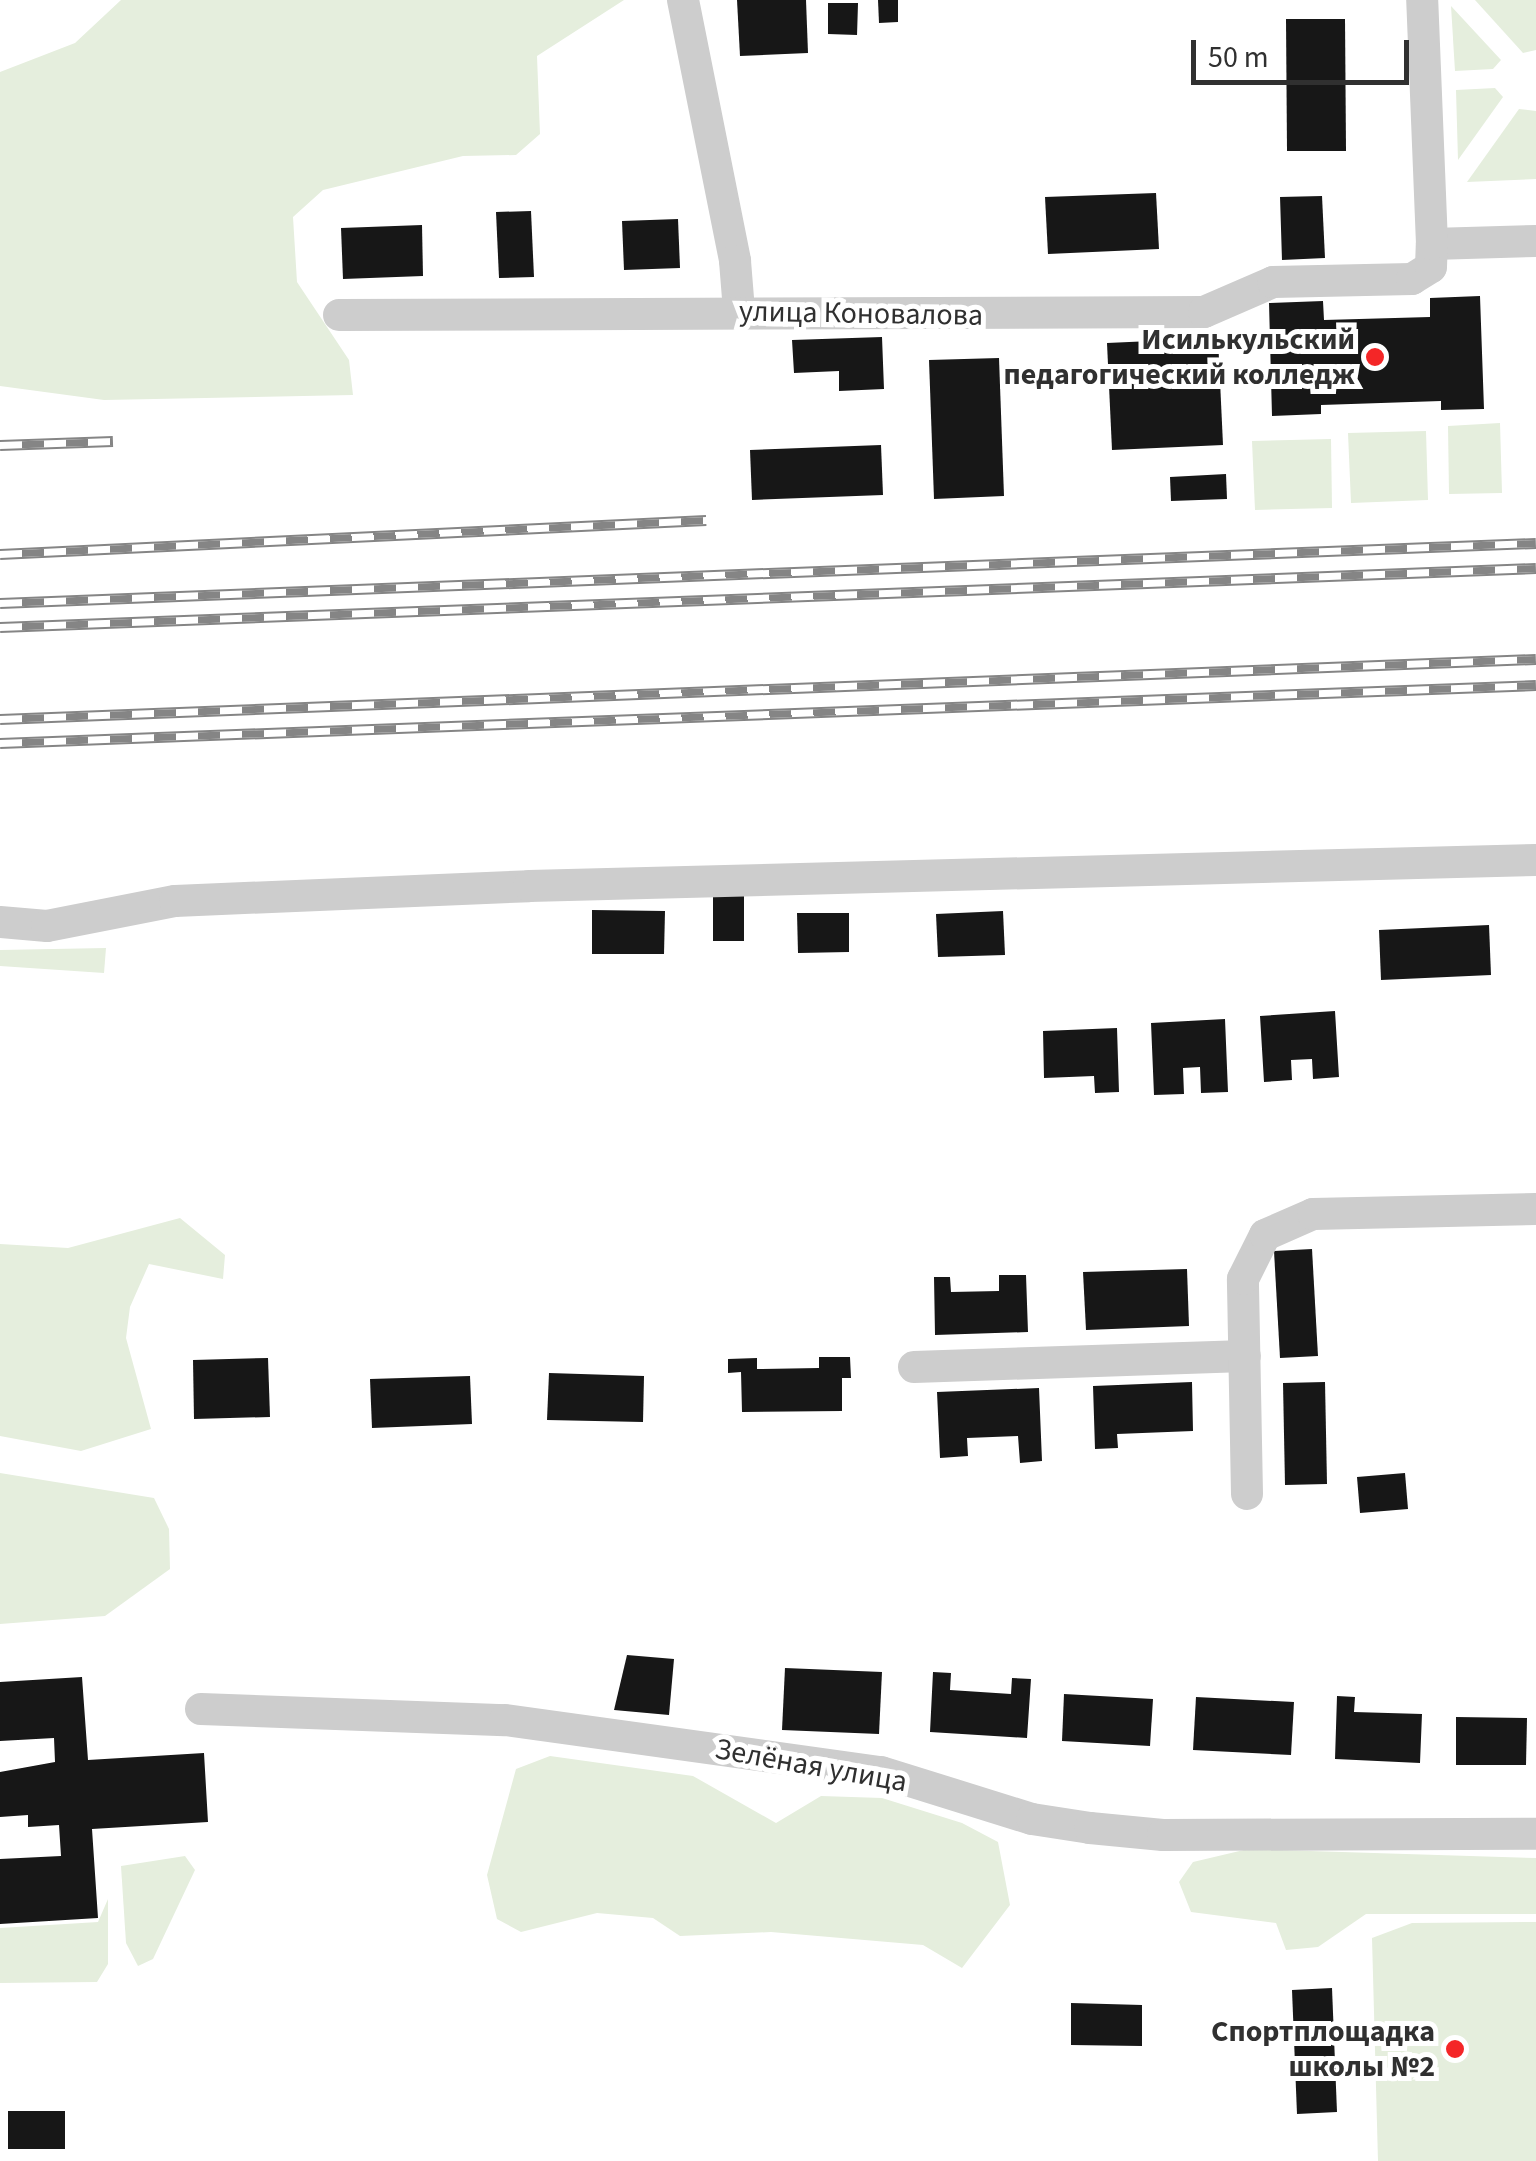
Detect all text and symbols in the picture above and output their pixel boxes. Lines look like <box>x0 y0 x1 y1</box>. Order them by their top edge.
scale bar <box>1196 20 1414 82</box>
text: 50 m <box>1208 36 1269 79</box>
street label: улица Коновалова <box>739 294 983 334</box>
place label: Исилькульский педагогический колледж <box>1003 322 1355 392</box>
marker: Исилькульский педагогический колледж <box>1364 346 1386 368</box>
street label: Зелёная улица <box>712 1731 910 1801</box>
place label: Спортплощадка школы №2 <box>1211 2014 1435 2084</box>
marker: Спортплощадка школы №2 <box>1444 2038 1466 2060</box>

